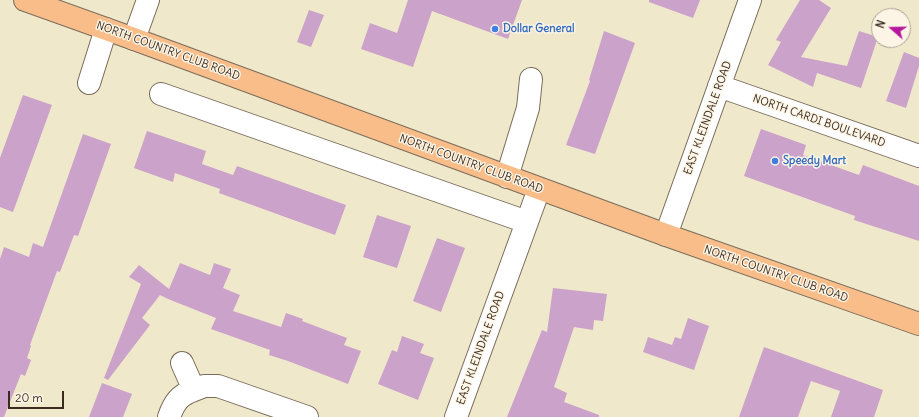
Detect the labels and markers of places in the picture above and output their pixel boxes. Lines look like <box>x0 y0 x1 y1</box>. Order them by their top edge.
place label: Dollar General <box>503 22 575 36</box>
marker: Dollar General <box>490 24 500 34</box>
place label: Speedy Mart <box>783 154 846 168</box>
marker: Speedy Mart <box>770 156 780 166</box>

